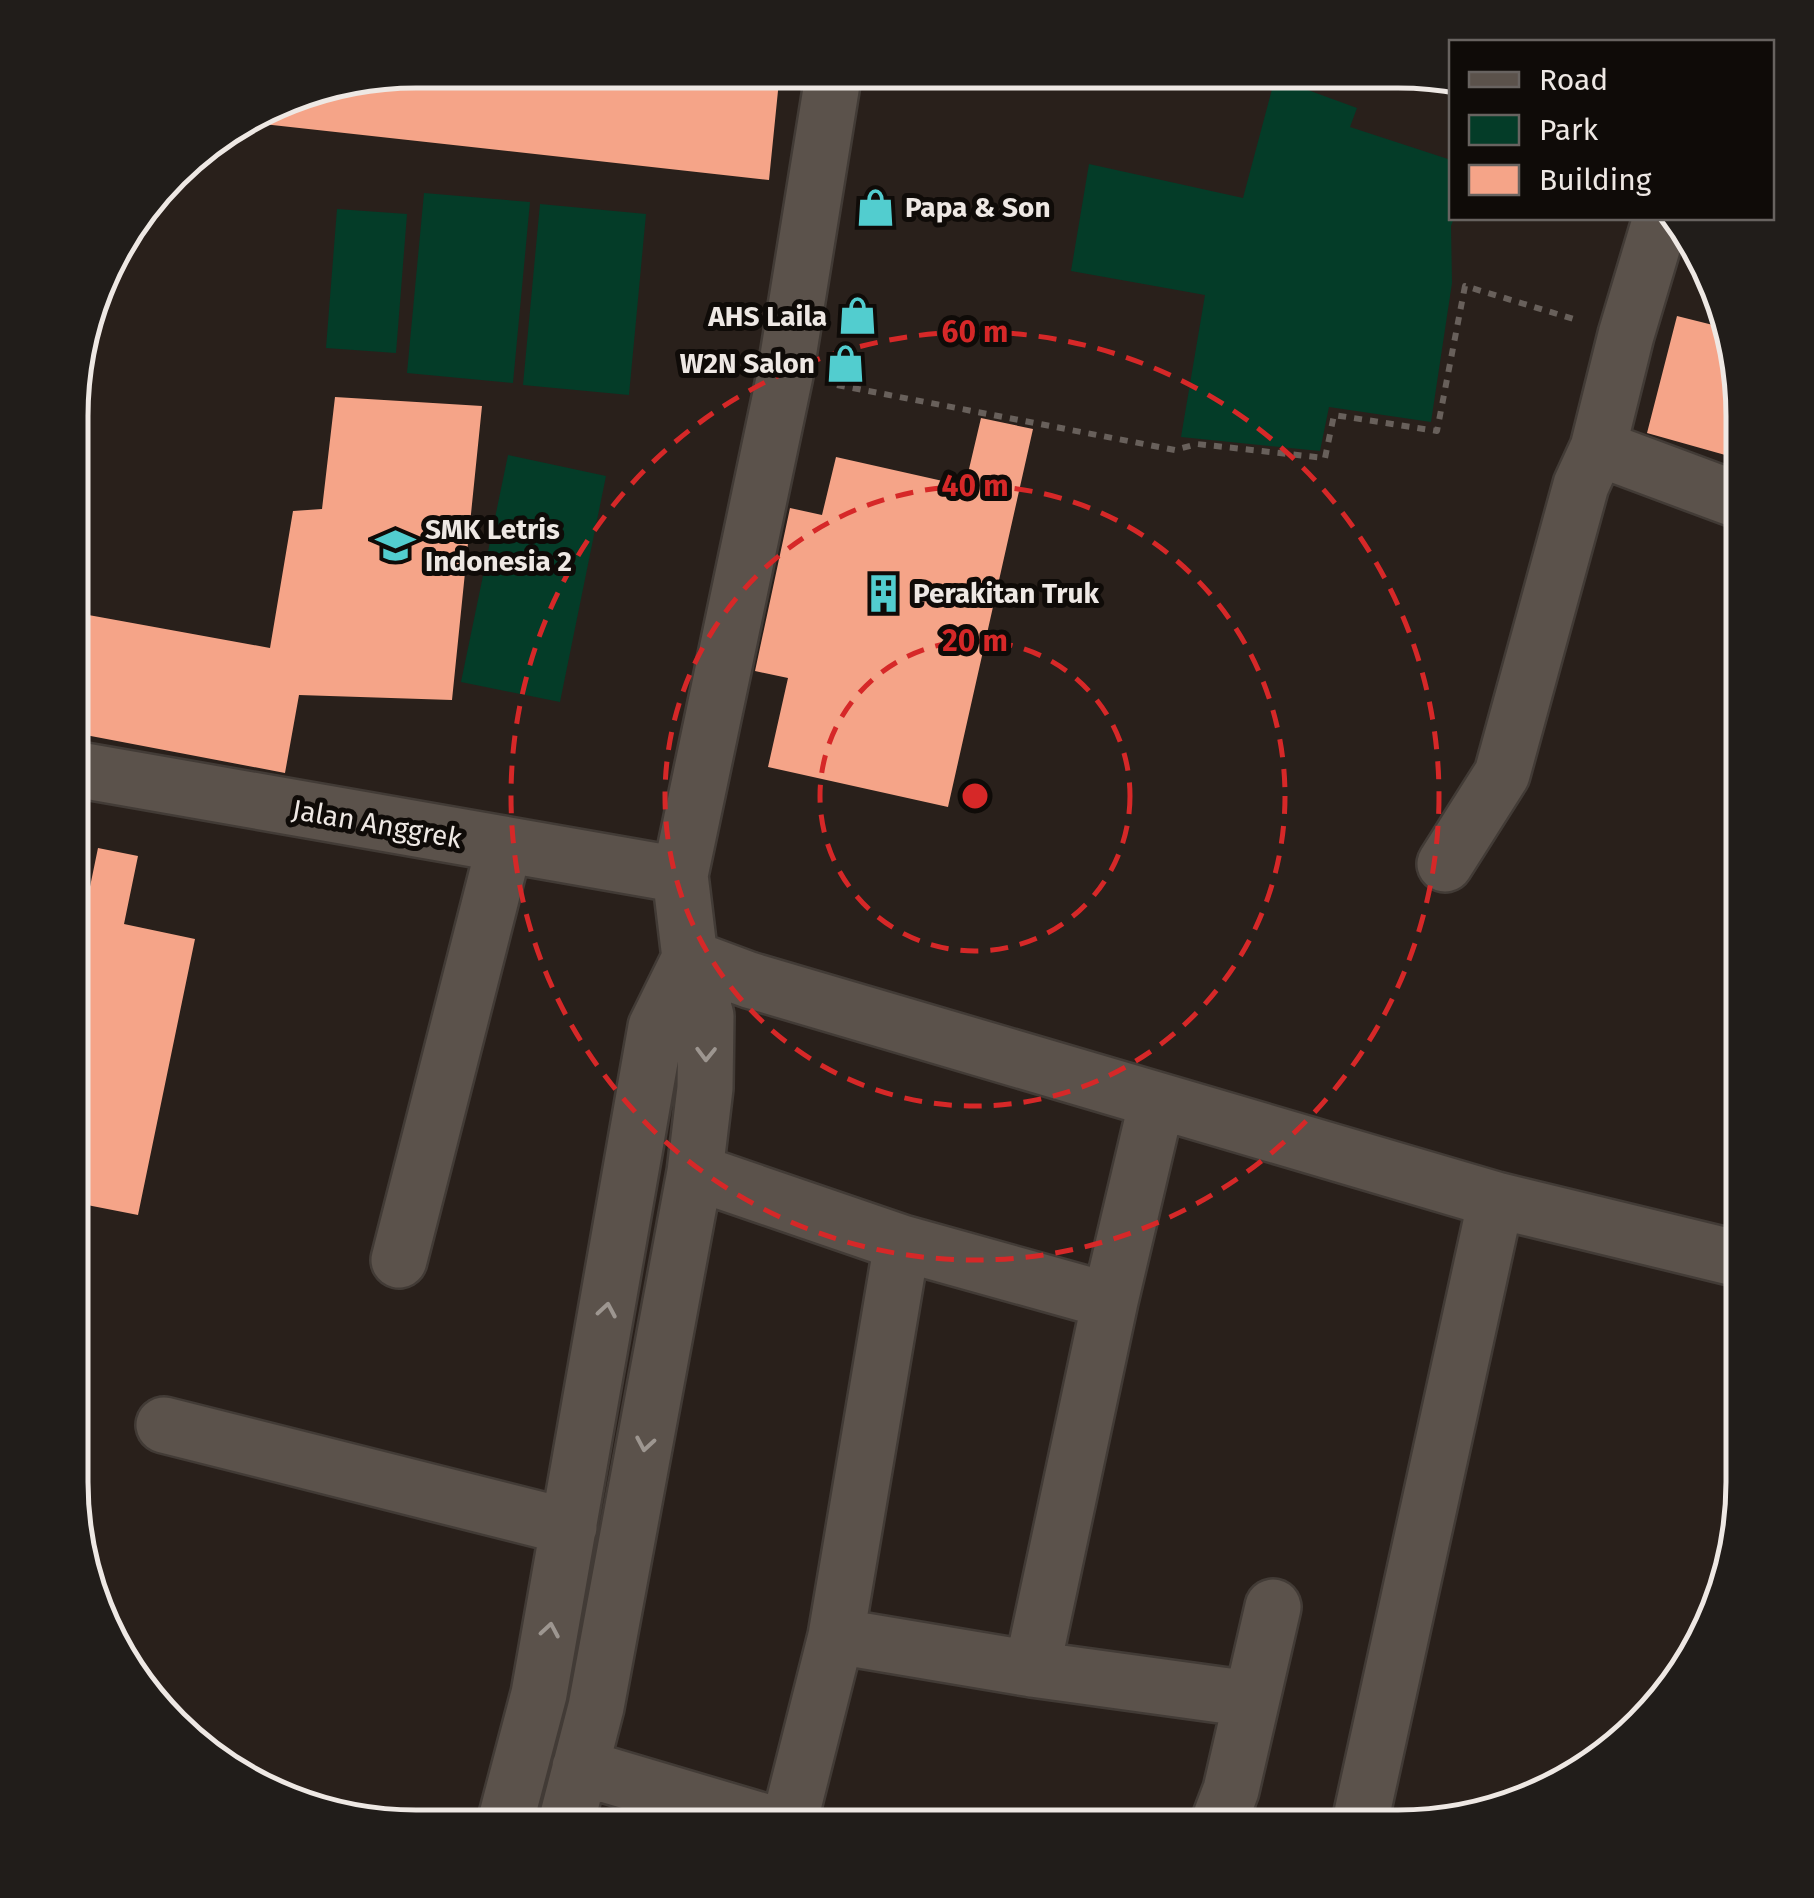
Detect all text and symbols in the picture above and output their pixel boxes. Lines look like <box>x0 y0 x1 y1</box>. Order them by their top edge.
legend <box>1449 40 1774 220</box>
text: Road <box>1539 62 1608 98</box>
text: Park <box>1539 112 1599 148</box>
text: Building <box>1539 162 1652 198</box>
shop icon: Papa & Son <box>854 186 896 228</box>
place label: Papa & Son <box>905 191 1051 224</box>
shop icon: AHS Laila <box>836 295 878 337</box>
place label: AHS Laila <box>707 300 827 333</box>
text: 60 m <box>942 314 1008 350</box>
shop icon: W2N Salon <box>824 342 866 384</box>
place label: W2N Salon <box>680 347 815 380</box>
text: 40 m <box>942 468 1008 504</box>
place label: SMK Letris Indonesia 2 <box>425 513 572 578</box>
school or university icon: SMK Letris Indonesia 2 <box>374 524 416 566</box>
building icon: Perakitan Truk <box>862 572 904 614</box>
place label: Perakitan Truk <box>913 577 1099 610</box>
text: 20 m <box>942 623 1008 659</box>
centre of rings <box>957 778 993 814</box>
street label: Jalan Anggrek <box>290 793 465 855</box>
one-way arrow <box>695 1046 716 1062</box>
one-way arrow <box>596 1302 617 1319</box>
one-way arrow <box>635 1435 656 1452</box>
one-way arrow <box>539 1622 560 1639</box>

